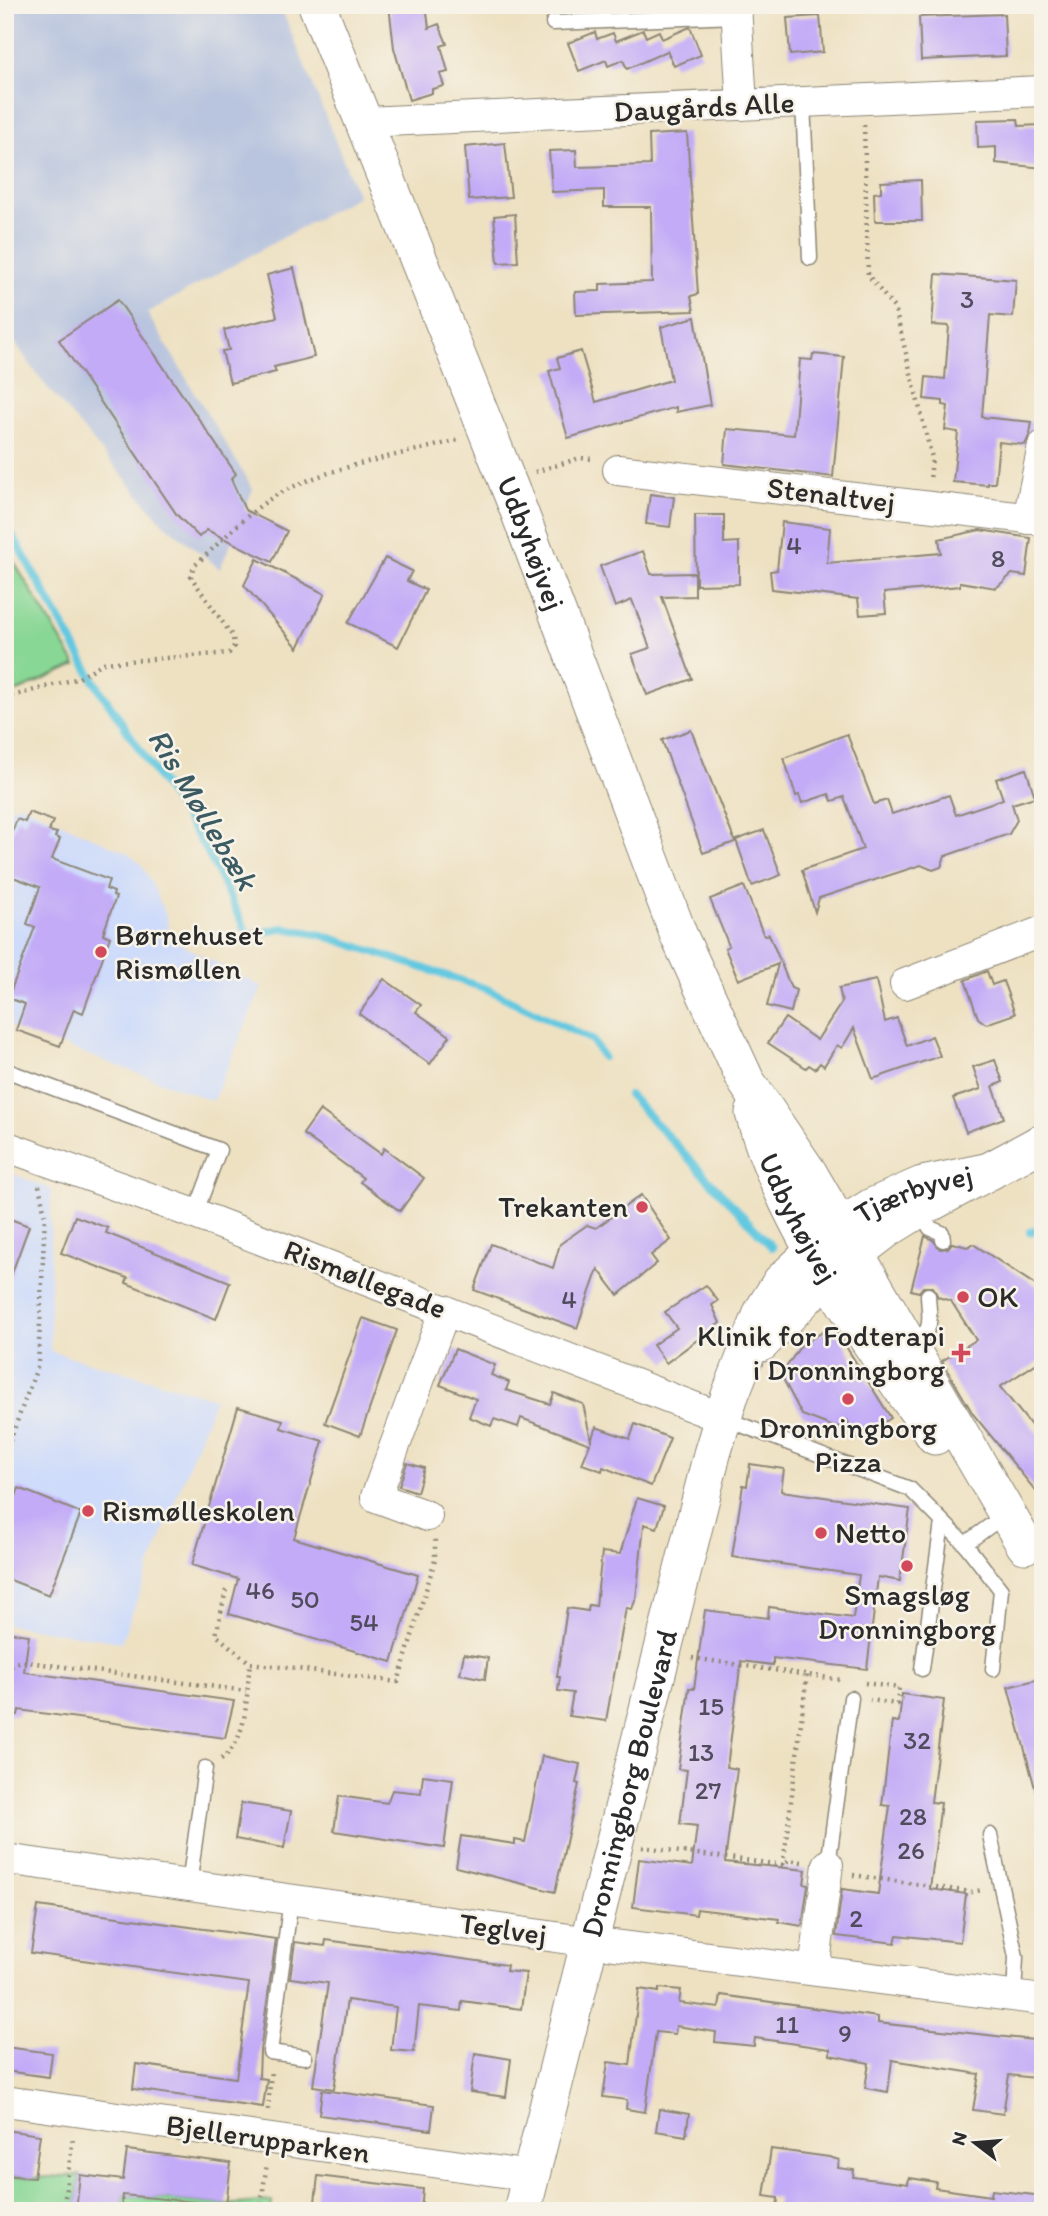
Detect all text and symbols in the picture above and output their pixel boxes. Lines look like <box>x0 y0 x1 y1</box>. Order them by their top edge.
street label: Daugårds Alle <box>613 83 795 130</box>
house number: 3 <box>960 283 974 315</box>
street label: Stenaltvej <box>765 468 897 521</box>
street label: Udbyhøjvej <box>489 470 574 615</box>
house number: 4 <box>786 529 802 561</box>
house number: 8 <box>991 542 1005 574</box>
water label: Ris Møllebæk <box>140 721 267 898</box>
place label: Børnehuset Rismøllen <box>115 916 263 987</box>
marker: Børnehuset Rismøllen <box>93 944 109 960</box>
street label: Udbyhøjvej <box>751 1148 847 1289</box>
street label: Tjærbyvej <box>847 1156 976 1232</box>
place label: Trekanten <box>498 1188 628 1225</box>
marker: Trekanten <box>634 1199 650 1215</box>
street label: Rismøllegade <box>279 1231 452 1327</box>
place label: OK <box>977 1278 1018 1315</box>
house number: 4 <box>561 1283 577 1315</box>
marker: OK <box>955 1289 971 1305</box>
place label: Klinik for Fodterapi i Dronningborg <box>697 1317 946 1388</box>
marker: Klinik for Fodterapi i Dronningborg <box>951 1343 971 1363</box>
marker: Dronningborg Pizza <box>840 1391 856 1407</box>
place label: Dronningborg Pizza <box>759 1409 938 1480</box>
place label: Rismølleskolen <box>102 1492 295 1529</box>
marker: Rismølleskolen <box>80 1503 96 1519</box>
place label: Netto <box>835 1514 906 1551</box>
marker: Netto <box>813 1525 829 1541</box>
marker: Smagsløg Dronningborg <box>899 1558 915 1574</box>
house number: 46 <box>245 1574 275 1606</box>
place label: Smagsløg Dronningborg <box>818 1576 997 1647</box>
house number: 50 <box>290 1583 320 1615</box>
house number: 54 <box>349 1606 379 1638</box>
street label: Dronningborg Boulevard <box>572 1625 685 1941</box>
house number: 15 <box>698 1690 724 1722</box>
house number: 32 <box>903 1724 931 1756</box>
house number: 13 <box>688 1736 714 1768</box>
house number: 27 <box>695 1774 721 1806</box>
house number: 28 <box>899 1800 927 1832</box>
house number: 26 <box>897 1834 925 1866</box>
house number: 2 <box>849 1902 863 1934</box>
street label: Teglvej <box>457 1904 549 1953</box>
house number: 11 <box>775 2008 799 2040</box>
house number: 9 <box>838 2017 852 2049</box>
street label: Bjellerupparken <box>164 2106 372 2171</box>
north arrow <box>940 2108 1010 2178</box>
text: N <box>946 2129 972 2148</box>

